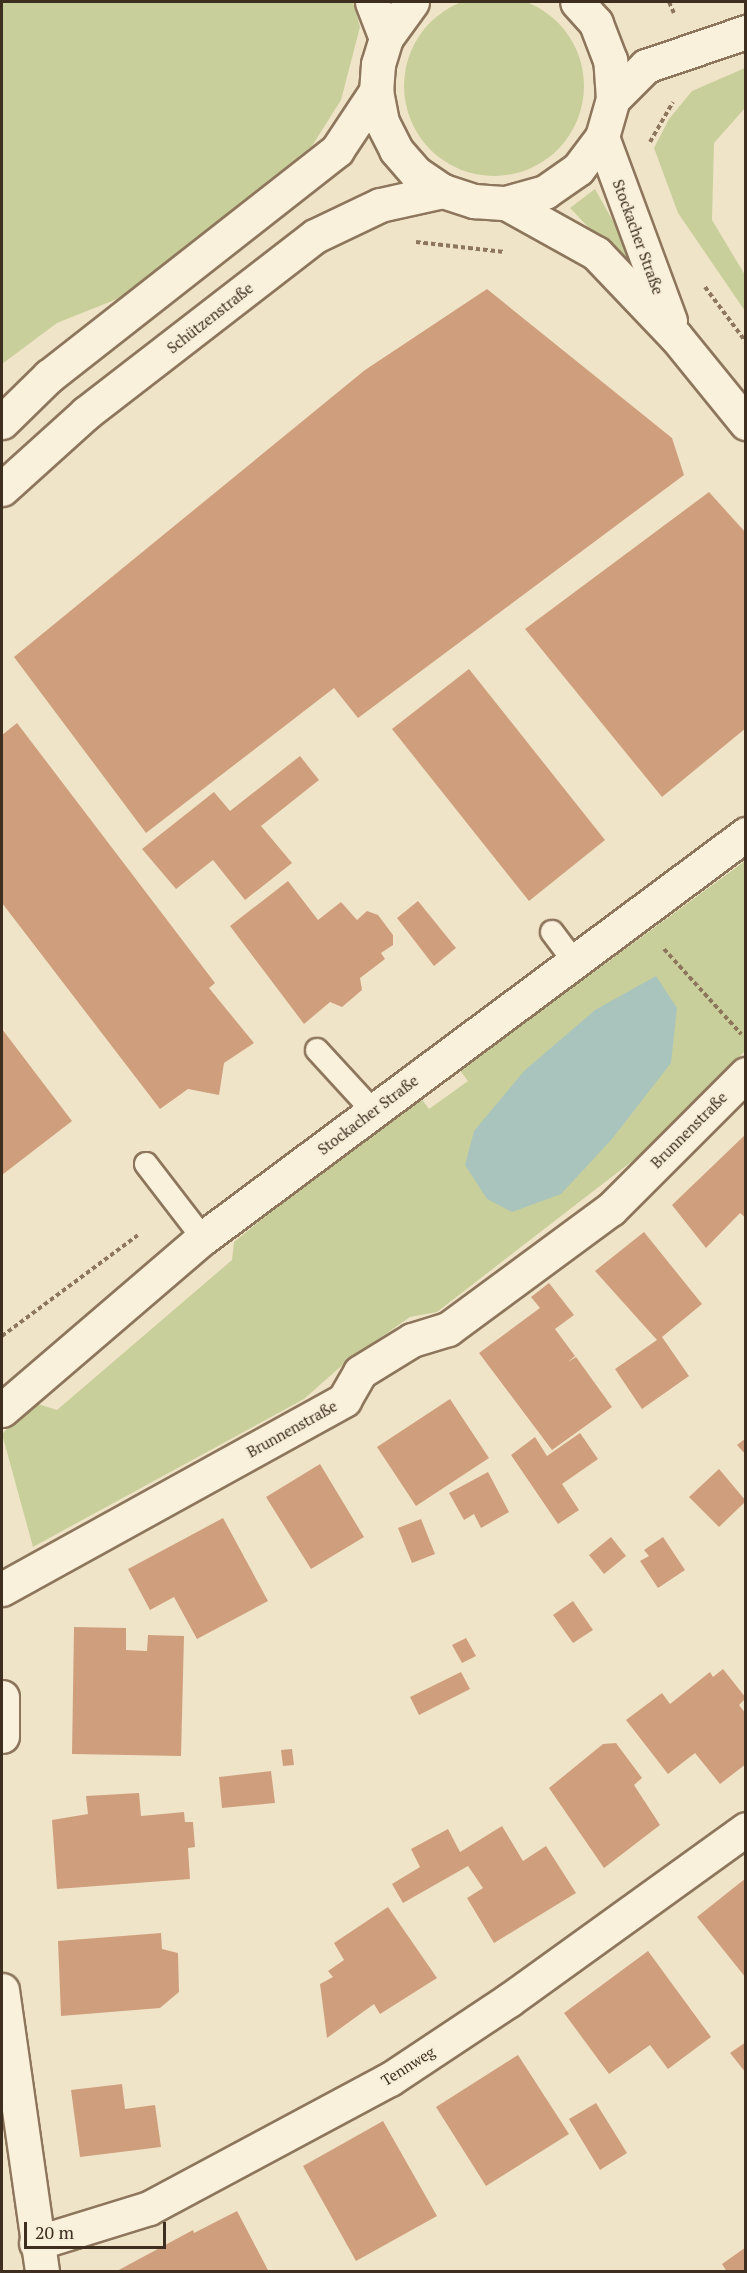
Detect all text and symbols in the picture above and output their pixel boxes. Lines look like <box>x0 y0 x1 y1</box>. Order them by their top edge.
street label: Stockacher Straße <box>609 177 667 297</box>
street label: Schützenstraße <box>163 279 257 357</box>
street label: Stockacher Straße <box>314 1071 422 1159</box>
street label: Brunnenstraße <box>647 1088 731 1172</box>
street label: Brunnenstraße <box>244 1397 340 1461</box>
street label: Tennweg <box>378 2043 438 2089</box>
scale bar <box>27 2210 170 2248</box>
text: 20 m <box>35 2220 74 2244</box>

